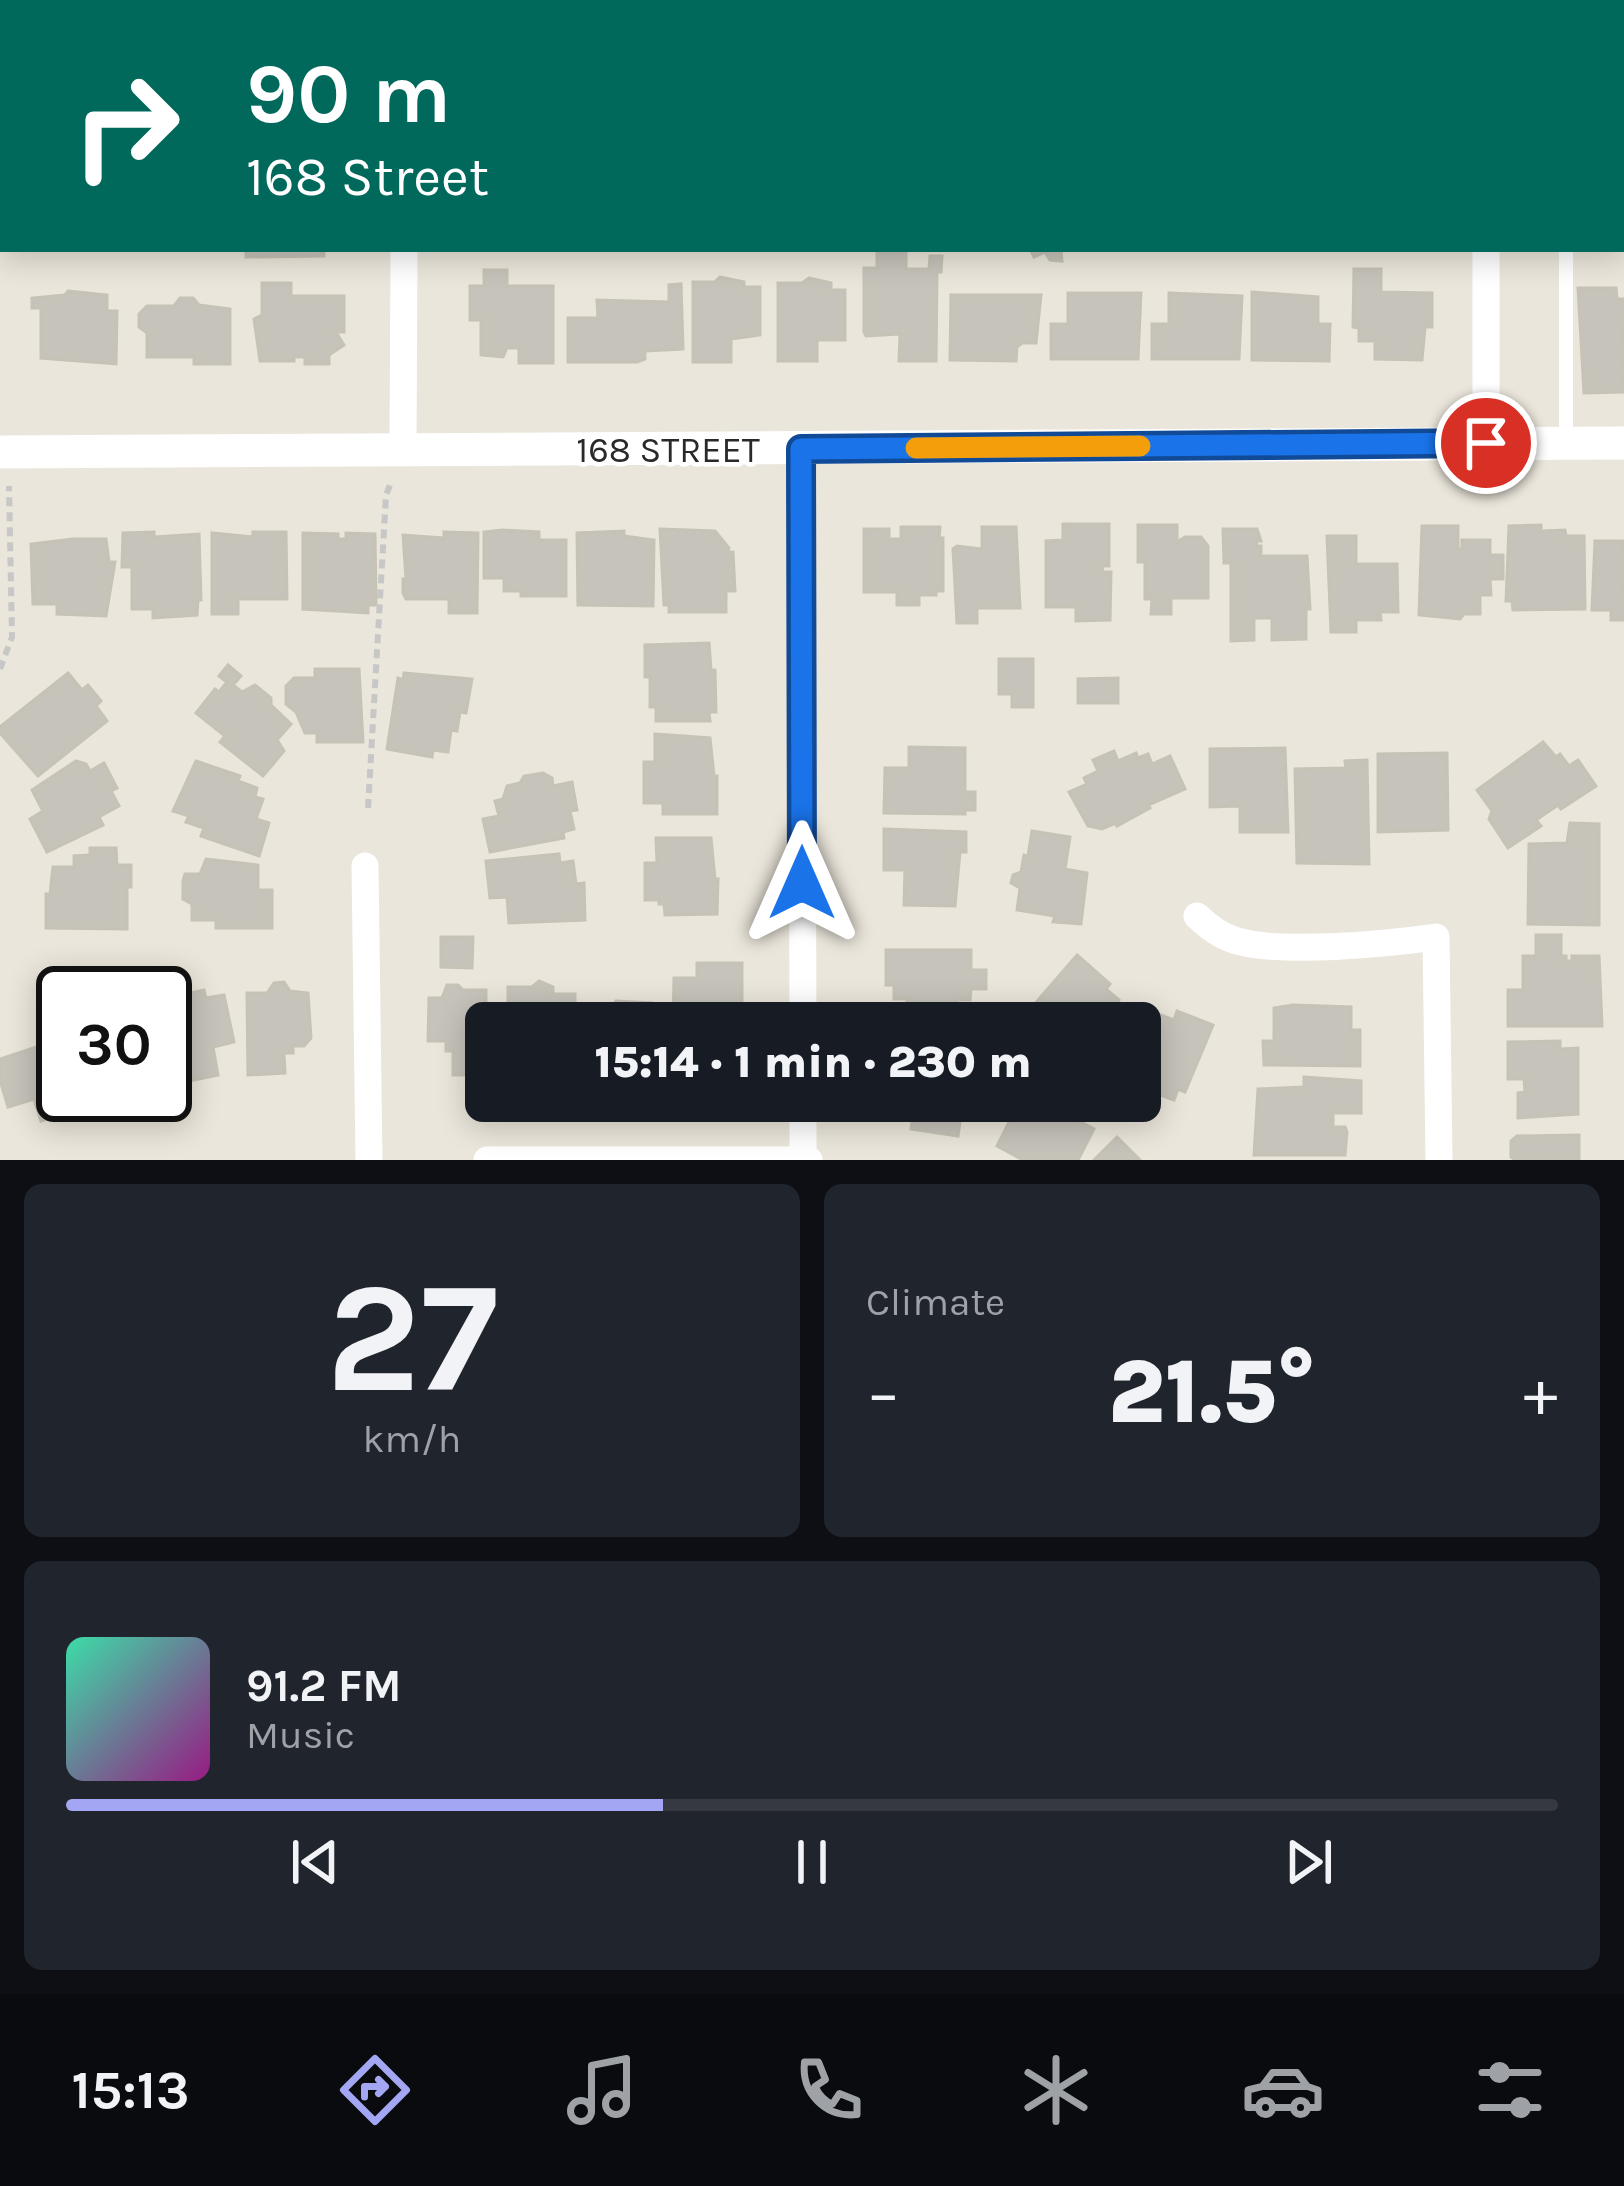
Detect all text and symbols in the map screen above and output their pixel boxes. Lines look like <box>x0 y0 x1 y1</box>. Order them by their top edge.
text: 90 m <box>246 45 451 143</box>
icon: right <box>48 48 204 204</box>
text: 168 Street <box>246 145 489 209</box>
pin <box>1435 392 1537 494</box>
icon: arrive <box>1453 410 1519 476</box>
street label: 168 STREET <box>576 429 760 471</box>
position arrow <box>739 820 865 946</box>
speed limit sign: 30 <box>36 966 192 1122</box>
text: 15:14 · 1 min · 230 m <box>595 1036 1031 1088</box>
text: 27 <box>326 1247 498 1429</box>
text: Climate <box>866 1279 1005 1325</box>
text: 21.5° <box>1108 1339 1316 1445</box>
text: − <box>866 1354 901 1432</box>
text: + <box>1523 1354 1558 1432</box>
text: km/h <box>363 1416 461 1462</box>
text: 91.2 FM <box>246 1660 402 1712</box>
text: Music <box>246 1712 355 1758</box>
icon: previous <box>282 1829 348 1895</box>
icon: pause <box>779 1829 845 1895</box>
icon: next <box>1276 1829 1342 1895</box>
icon: directions <box>333 2048 417 2132</box>
icon: music <box>560 2048 644 2132</box>
icon: phone <box>787 2048 871 2132</box>
icon: climate <box>1014 2048 1098 2132</box>
icon: car <box>1241 2048 1325 2132</box>
icon: filters <box>1468 2048 1552 2132</box>
text: 15:13 <box>72 2058 190 2122</box>

